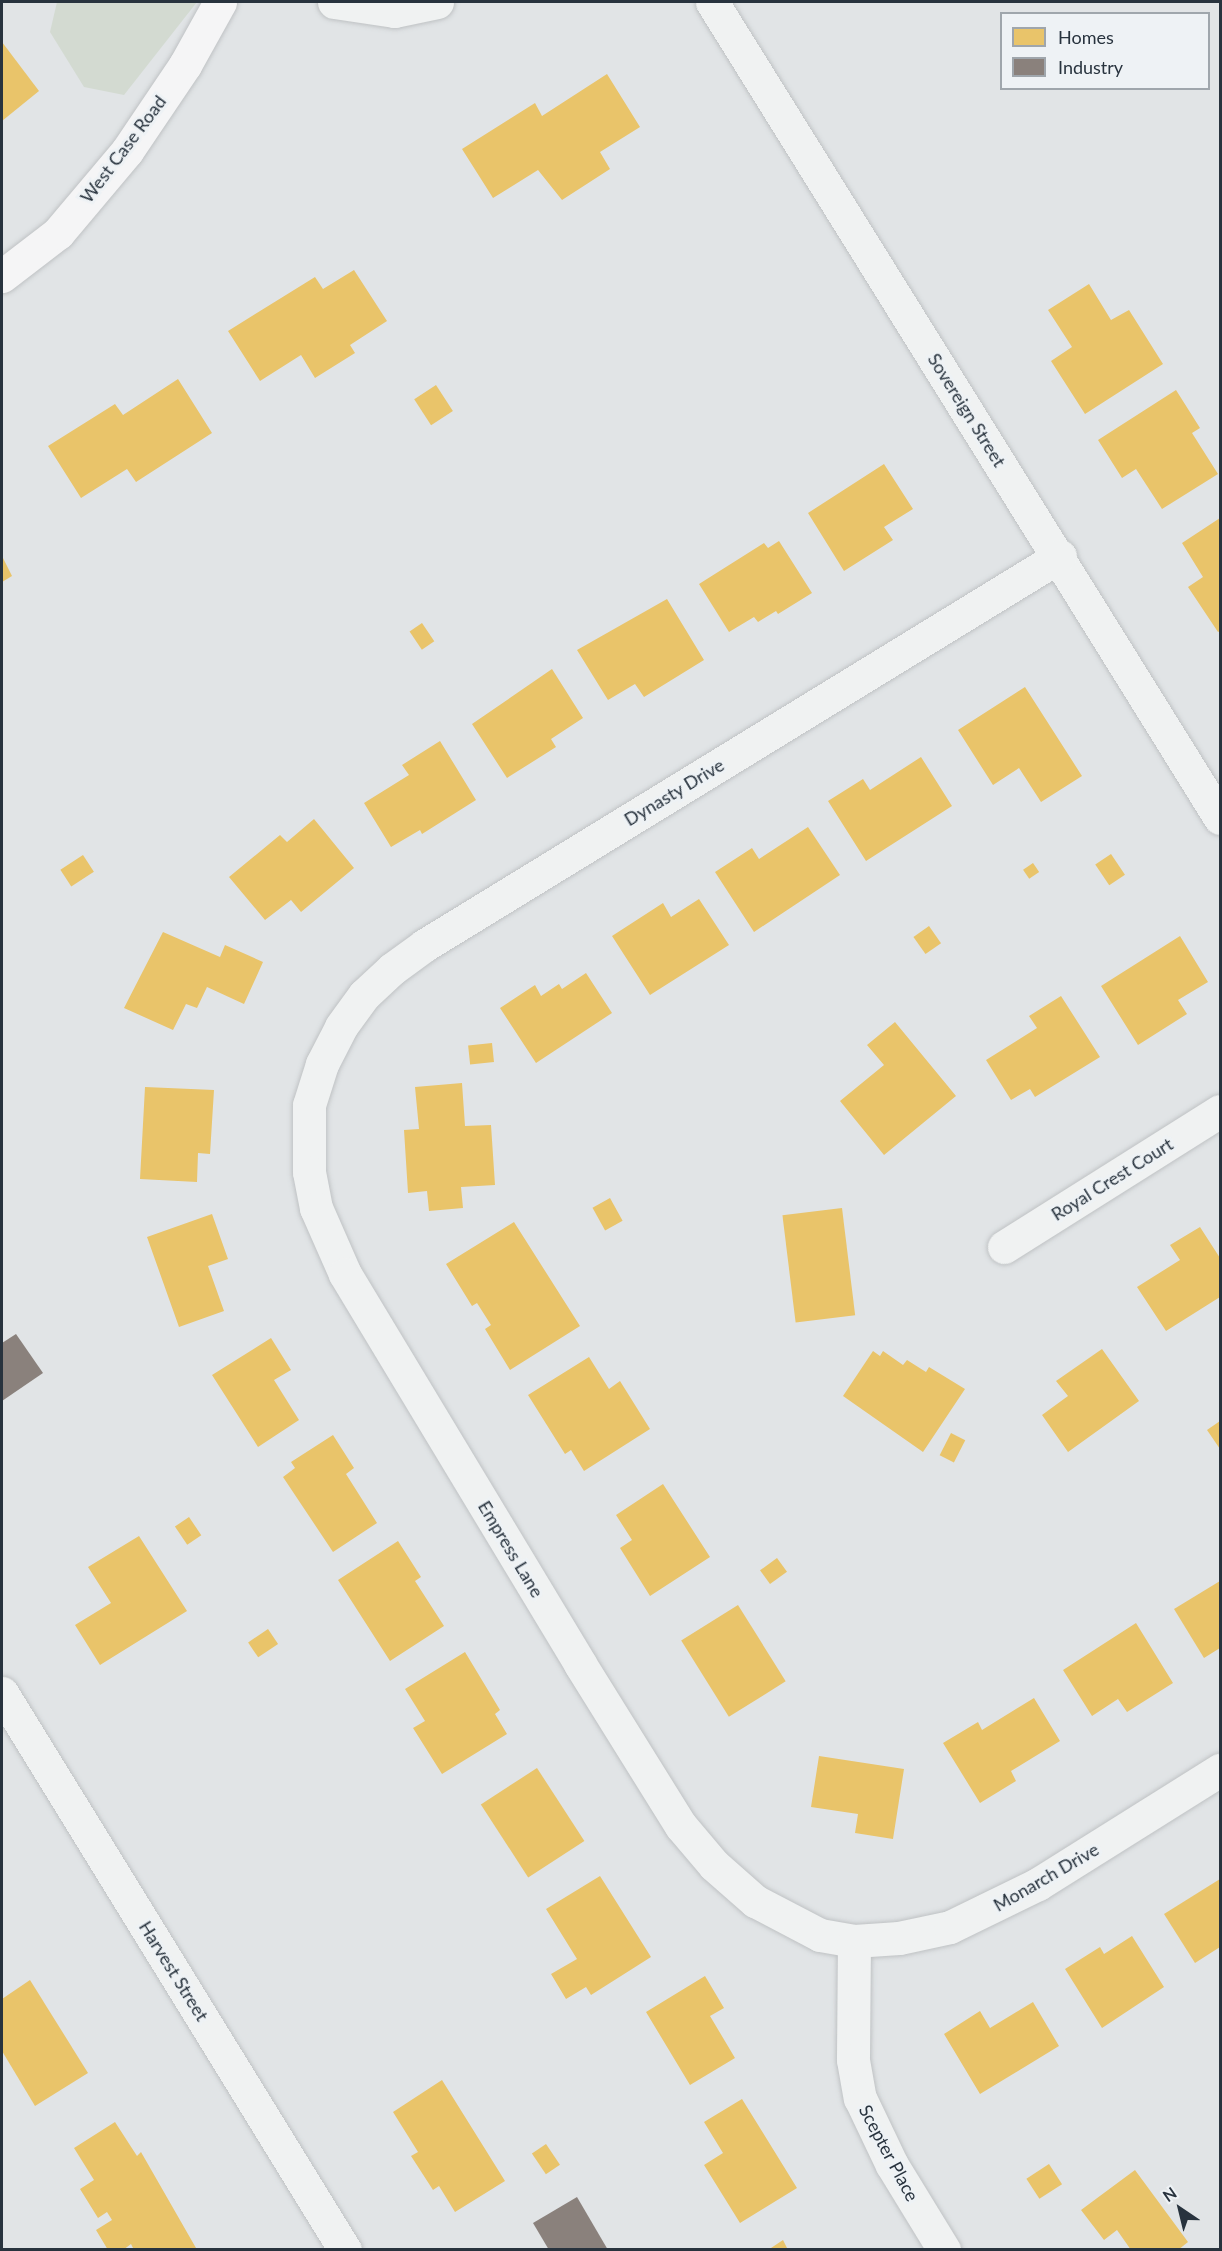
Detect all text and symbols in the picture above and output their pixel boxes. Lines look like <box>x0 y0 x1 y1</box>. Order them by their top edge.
legend <box>1000 12 1210 90</box>
text: Homes <box>1058 26 1114 48</box>
text: Industry <box>1058 56 1123 78</box>
street label: West Case Road <box>76 91 170 207</box>
street label: Sovereign Street <box>923 349 1011 471</box>
street label: Dynasty Drive <box>620 754 728 830</box>
street label: Royal Crest Court <box>1047 1133 1177 1225</box>
street label: Empress Lane <box>474 1497 548 1601</box>
street label: Monarch Drive <box>990 1838 1102 1916</box>
street label: Harvest Street <box>135 1917 213 2025</box>
street label: Scepter Place <box>854 2101 924 2205</box>
north arrow <box>1150 2179 1210 2239</box>
text: N <box>1159 2183 1180 2205</box>

